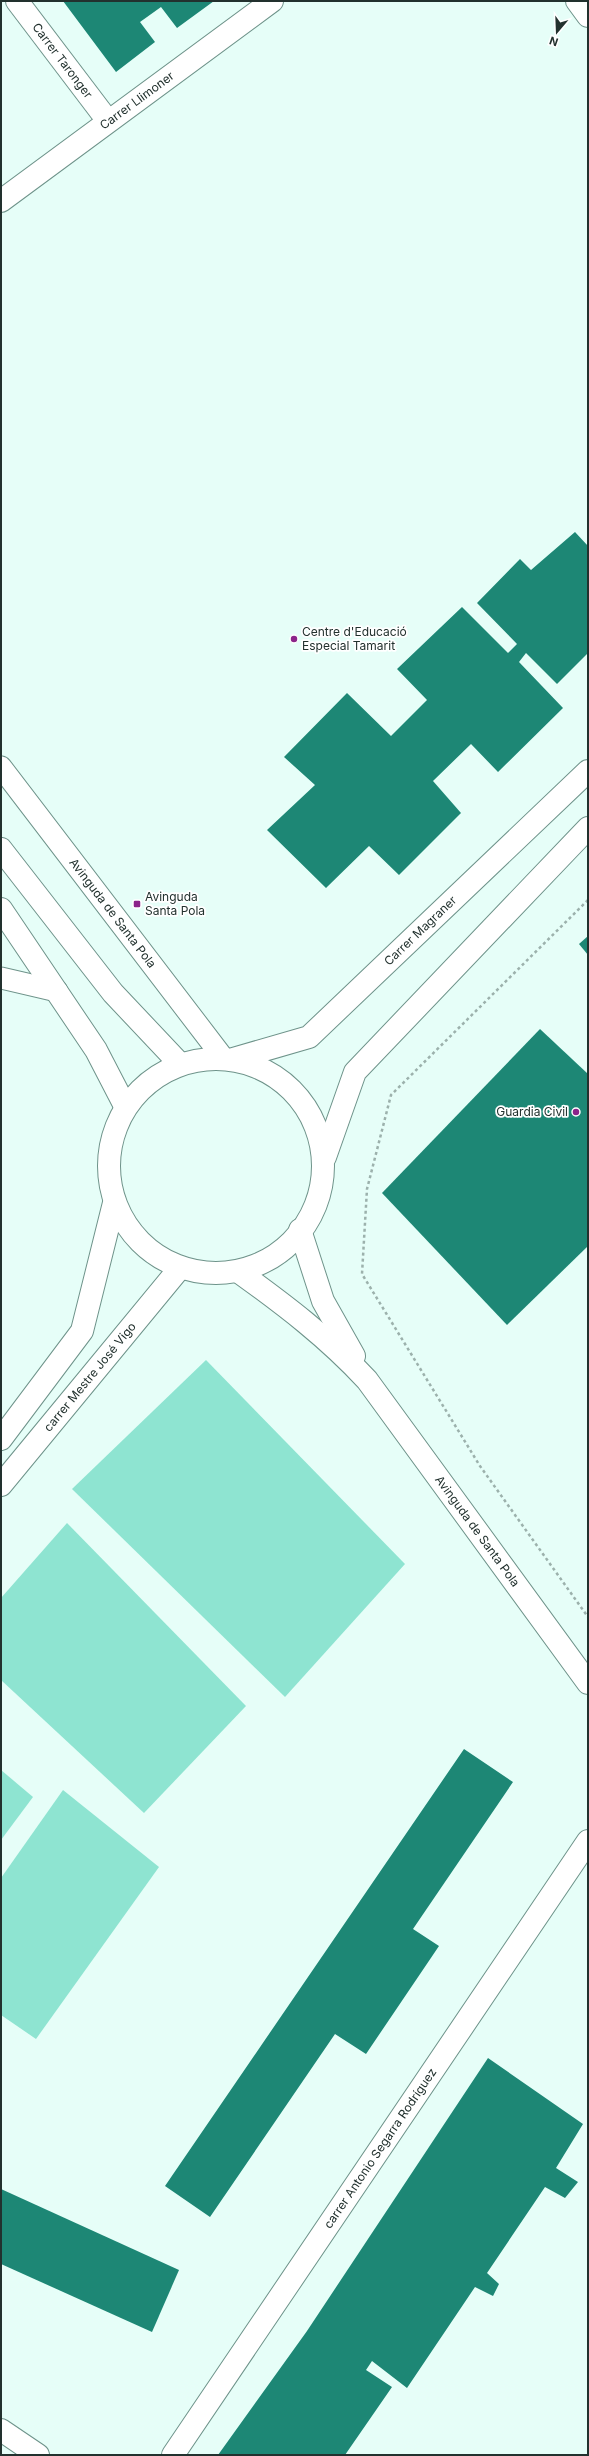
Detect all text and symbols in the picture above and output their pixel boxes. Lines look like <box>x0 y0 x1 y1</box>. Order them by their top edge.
north arrow <box>537 12 577 52</box>
street label: Carrer Taronger <box>29 20 96 101</box>
text: N <box>547 33 560 49</box>
street label: Carrer Llimoner <box>97 68 177 133</box>
place label: Centre d'Educació Especial Tamarit <box>302 624 407 653</box>
marker: Centre d'Educació Especial Tamarit <box>289 634 299 644</box>
street label: Avinguda de Santa Pola <box>66 855 160 971</box>
place label: Avinguda Santa Pola <box>145 889 205 918</box>
street label: Carrer Magraner <box>381 892 460 968</box>
marker: Avinguda Santa Pola <box>132 899 142 909</box>
place label: Guardia Civil <box>496 1104 568 1119</box>
marker: Guardia Civil <box>571 1107 581 1117</box>
street label: carrer Mestre José Vigo <box>40 1319 139 1434</box>
street label: Avinguda de Santa Pola <box>432 1472 523 1590</box>
street label: carrer Antonio Segarra Rodríguez <box>320 2065 439 2231</box>

